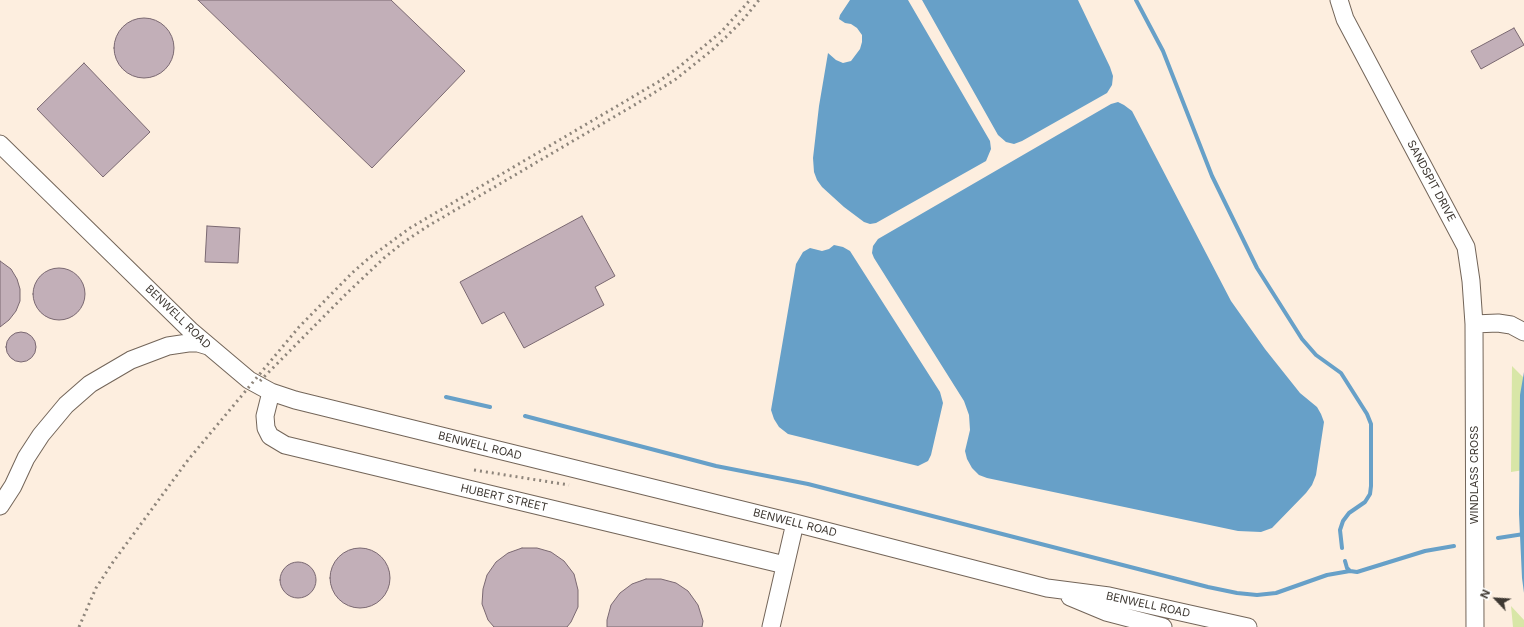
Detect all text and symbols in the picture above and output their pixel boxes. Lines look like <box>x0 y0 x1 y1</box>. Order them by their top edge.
street label: SANDSPIT DRIVE <box>1404 138 1458 224</box>
street label: BENWELL ROAD <box>143 282 213 352</box>
street label: WINDLASS CROSS <box>1468 426 1482 524</box>
street label: BENWELL ROAD <box>437 429 523 463</box>
street label: HUBERT STREET <box>459 482 549 514</box>
street label: BENWELL ROAD <box>752 506 838 540</box>
north arrow <box>1476 579 1516 619</box>
text: N <box>1477 587 1493 601</box>
street label: BENWELL ROAD <box>1105 590 1191 620</box>

